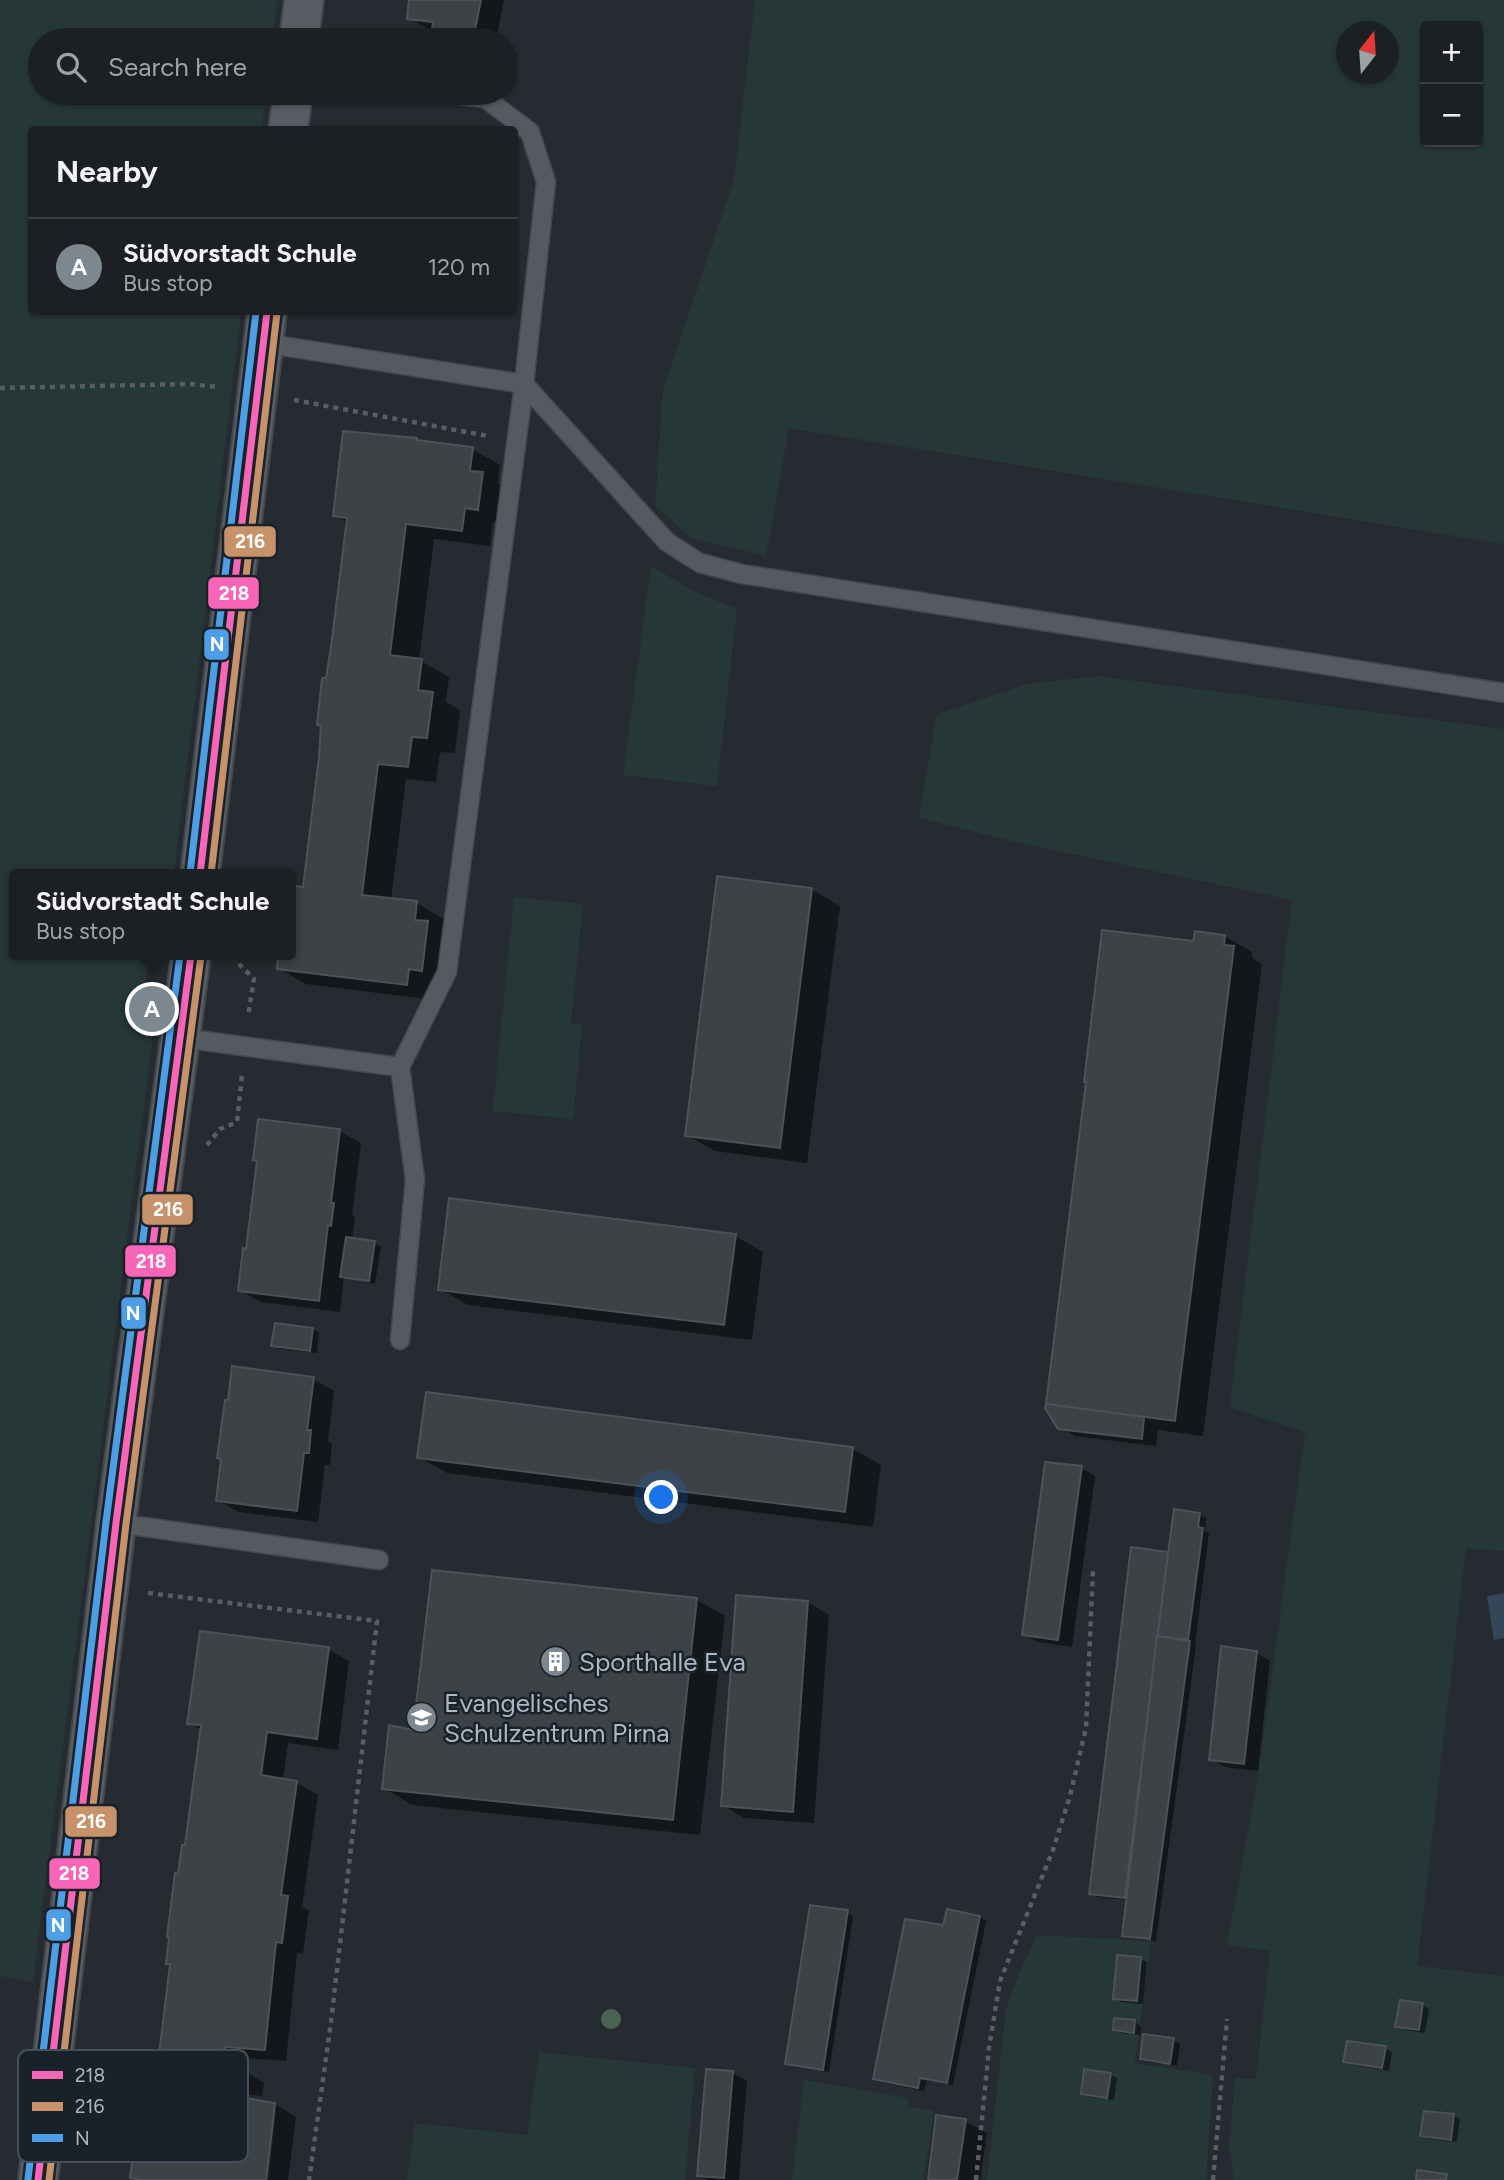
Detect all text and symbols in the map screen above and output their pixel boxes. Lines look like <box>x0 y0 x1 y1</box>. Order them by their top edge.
north arrow <box>1336 21 1399 84</box>
map controls <box>1420 21 1483 147</box>
button: + <box>1420 21 1483 84</box>
search box <box>28 28 518 105</box>
icon: search <box>52 48 90 86</box>
text: Search here <box>108 51 247 83</box>
button: − <box>1420 84 1483 147</box>
text: Nearby <box>56 153 158 190</box>
text: Südvorstadt Schule <box>123 237 357 269</box>
text: A <box>71 253 87 281</box>
text: 120 m <box>428 253 490 281</box>
text: Bus stop <box>123 269 213 297</box>
line badge: 216 <box>223 525 277 558</box>
text: 216 <box>235 530 265 553</box>
line badge: 218 <box>207 576 260 610</box>
text: 218 <box>219 582 249 605</box>
line badge: N <box>203 628 230 661</box>
text: N <box>210 633 224 656</box>
popup <box>9 869 296 960</box>
text: Südvorstadt Schule <box>36 885 269 917</box>
text: Bus stop <box>36 917 125 945</box>
pin: A <box>129 983 175 1035</box>
line badge: 216 <box>141 1193 194 1226</box>
text: 216 <box>153 1198 183 1221</box>
line badge: 218 <box>124 1244 177 1278</box>
text: 218 <box>136 1250 166 1273</box>
line badge: N <box>120 1296 147 1330</box>
text: N <box>126 1302 140 1325</box>
your location <box>644 1480 678 1514</box>
building icon: Sporthalle Eva <box>539 1645 573 1679</box>
place label: Sporthalle Eva <box>579 1646 746 1678</box>
place label: Evangelisches Schulzentrum Pirna <box>444 1687 670 1749</box>
school or university icon: Evangelisches Schulzentrum Pirna <box>404 1701 438 1735</box>
line badge: 216 <box>64 1805 118 1838</box>
text: 216 <box>76 1810 106 1833</box>
line badge: 218 <box>48 1857 101 1890</box>
text: 218 <box>59 1862 89 1885</box>
line badge: N <box>45 1908 72 1942</box>
text: N <box>51 1914 65 1937</box>
legend <box>18 2050 248 2162</box>
text: 218 <box>75 2064 105 2087</box>
text: 216 <box>75 2095 104 2118</box>
text: N <box>75 2127 90 2150</box>

